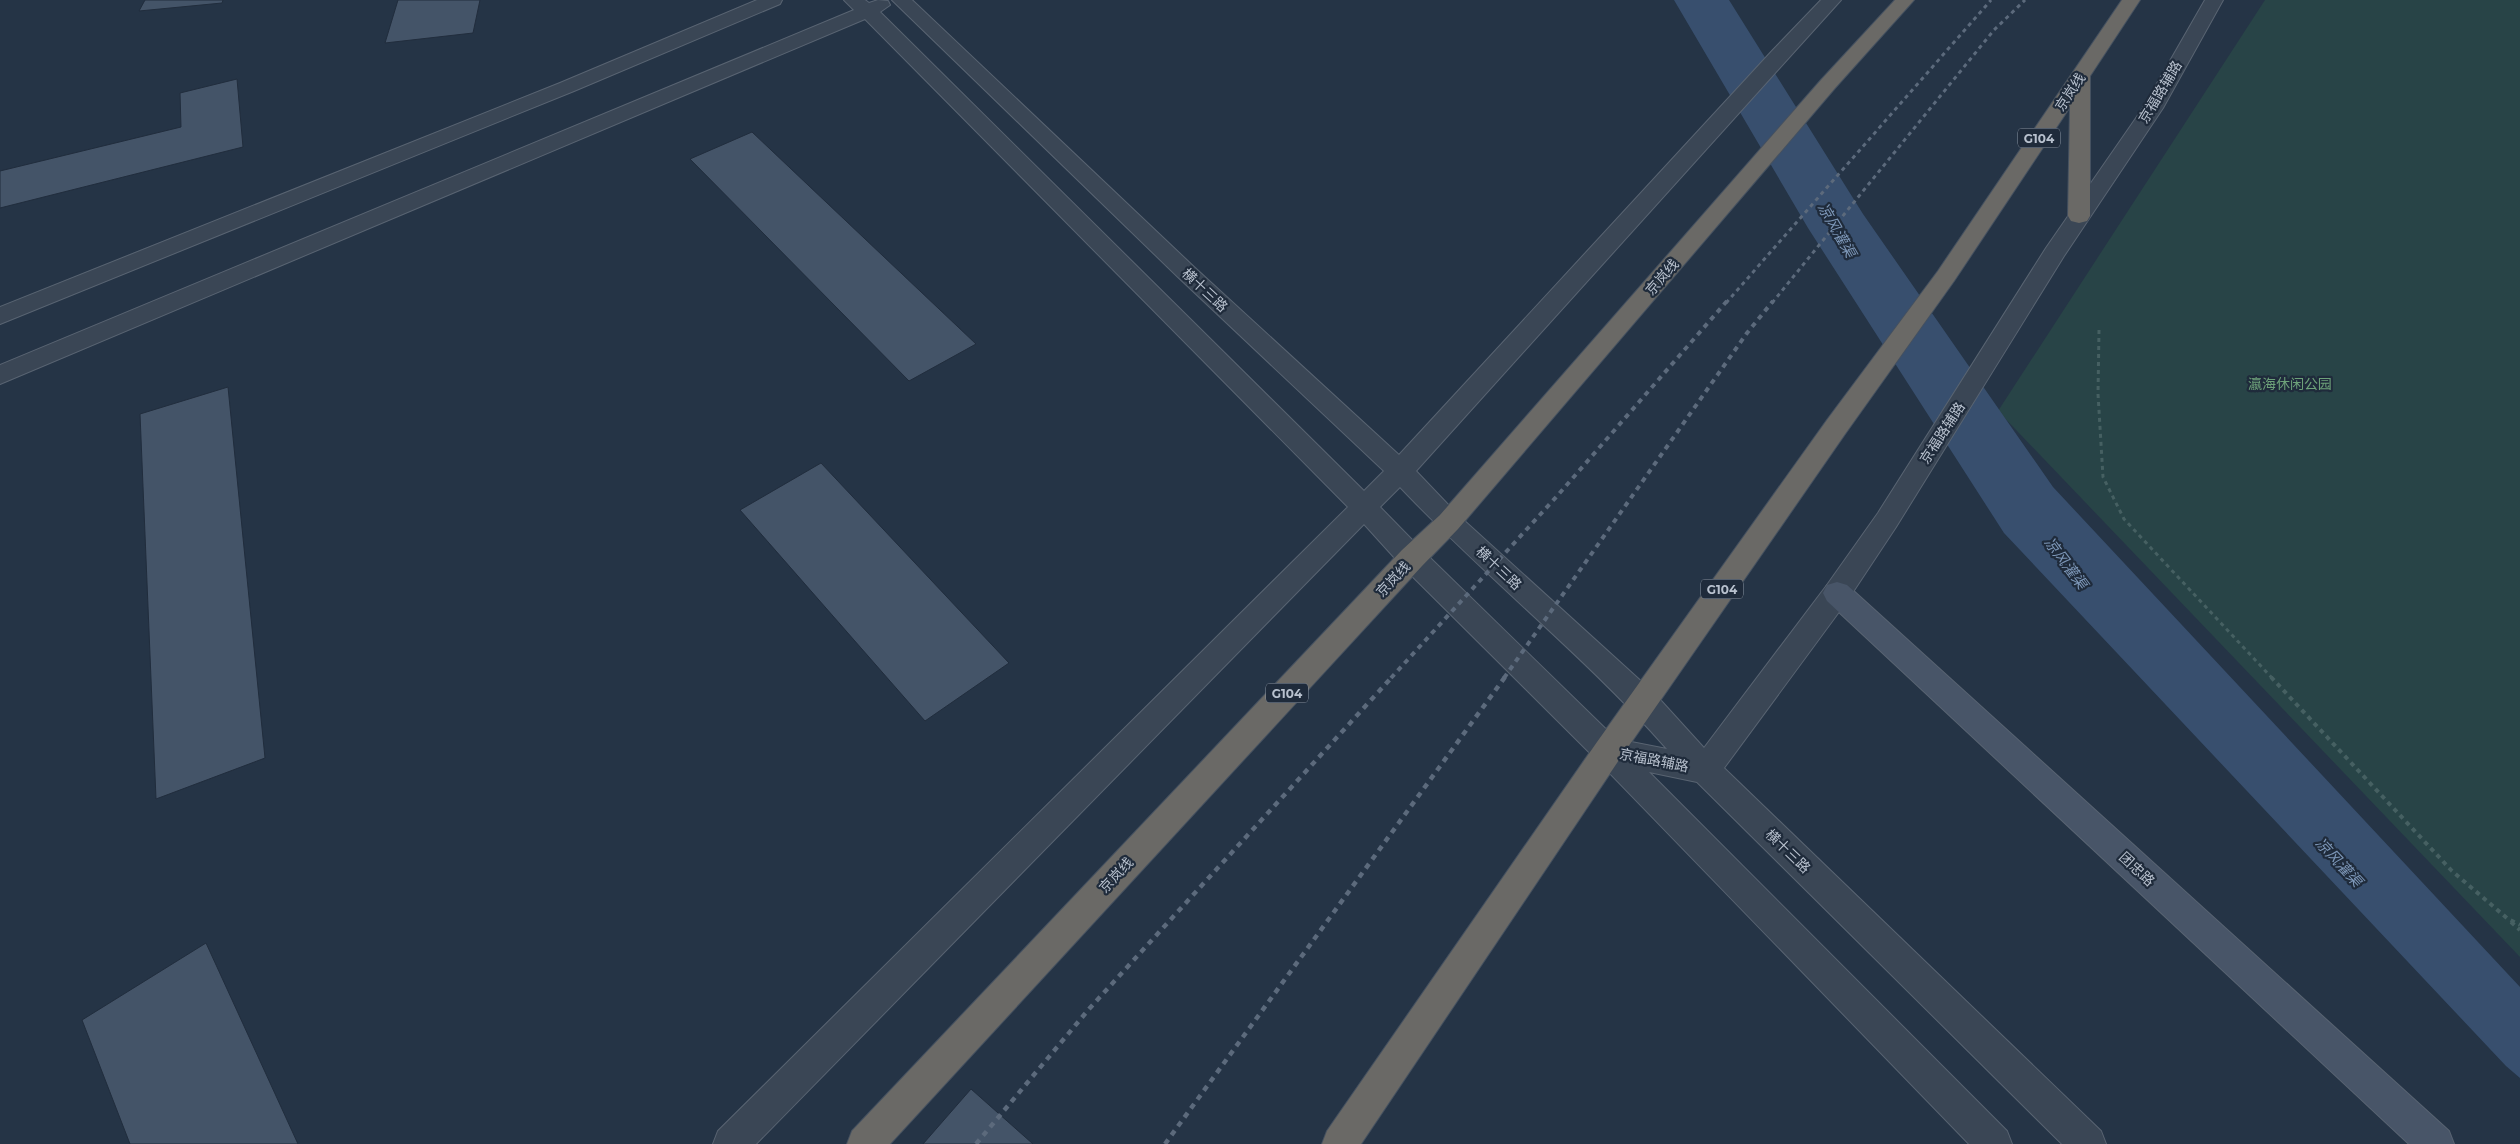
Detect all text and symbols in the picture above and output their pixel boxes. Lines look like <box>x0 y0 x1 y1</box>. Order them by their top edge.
street label: 京福路辅路 <box>2134 57 2186 127</box>
street label: 京岚线 <box>2051 70 2089 114</box>
road number: G104 <box>2018 128 2060 148</box>
water label: 凉风灌渠 <box>1814 199 1861 262</box>
street label: 京岚线 <box>1641 255 1683 299</box>
street label: 横十三路 <box>1178 264 1232 316</box>
park label: 瀛海休闲公园 <box>2248 375 2332 393</box>
street label: 京福路辅路 <box>1915 399 1969 467</box>
water label: 凉风灌渠 <box>2040 533 2093 594</box>
street label: 横十三路 <box>1472 542 1526 594</box>
street label: 京岚线 <box>1372 558 1414 600</box>
road number: G104 <box>1701 580 1743 598</box>
road number: G104 <box>1266 684 1308 702</box>
street label: 京福路辅路 <box>1618 744 1690 776</box>
street label: 横十三路 <box>1762 825 1814 877</box>
water label: 凉风灌渠 <box>2312 834 2368 892</box>
street label: 团忠路 <box>2116 848 2158 890</box>
street label: 京岚线 <box>1095 854 1137 896</box>

